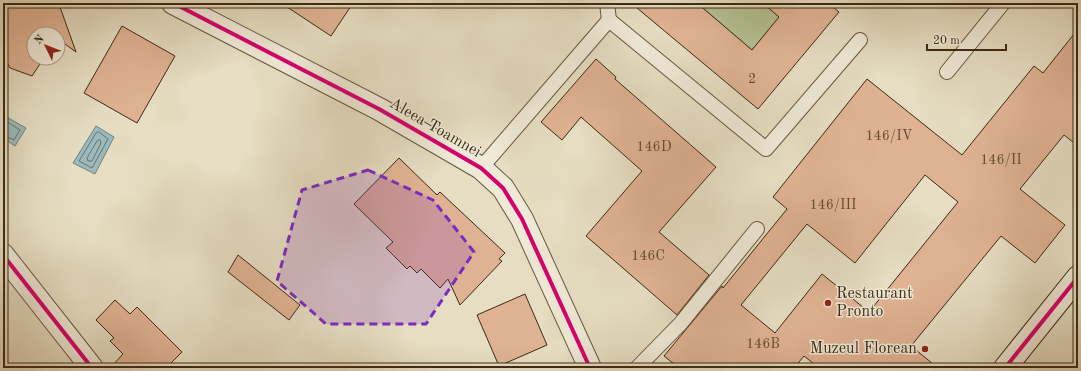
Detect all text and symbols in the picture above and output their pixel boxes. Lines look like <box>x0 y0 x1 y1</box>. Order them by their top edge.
north arrow <box>26 26 66 66</box>
scale bar <box>927 26 1006 52</box>
text: N <box>33 33 47 47</box>
text: 20 m <box>933 35 960 47</box>
house number: 2 <box>748 72 756 86</box>
street label: Aleea Toamnei <box>386 95 484 161</box>
house number: 146/IV <box>866 129 913 143</box>
house number: 146D <box>636 140 672 154</box>
house number: 146/II <box>980 153 1022 167</box>
house number: 146/III <box>809 198 857 212</box>
house number: 146C <box>631 249 665 263</box>
place label: Restaurant Pronto <box>836 286 913 320</box>
marker: Restaurant Pronto <box>823 298 833 308</box>
house number: 146B <box>746 337 780 351</box>
place label: Muzeul Florean <box>810 341 917 357</box>
marker: Muzeul Florean <box>920 344 930 354</box>

